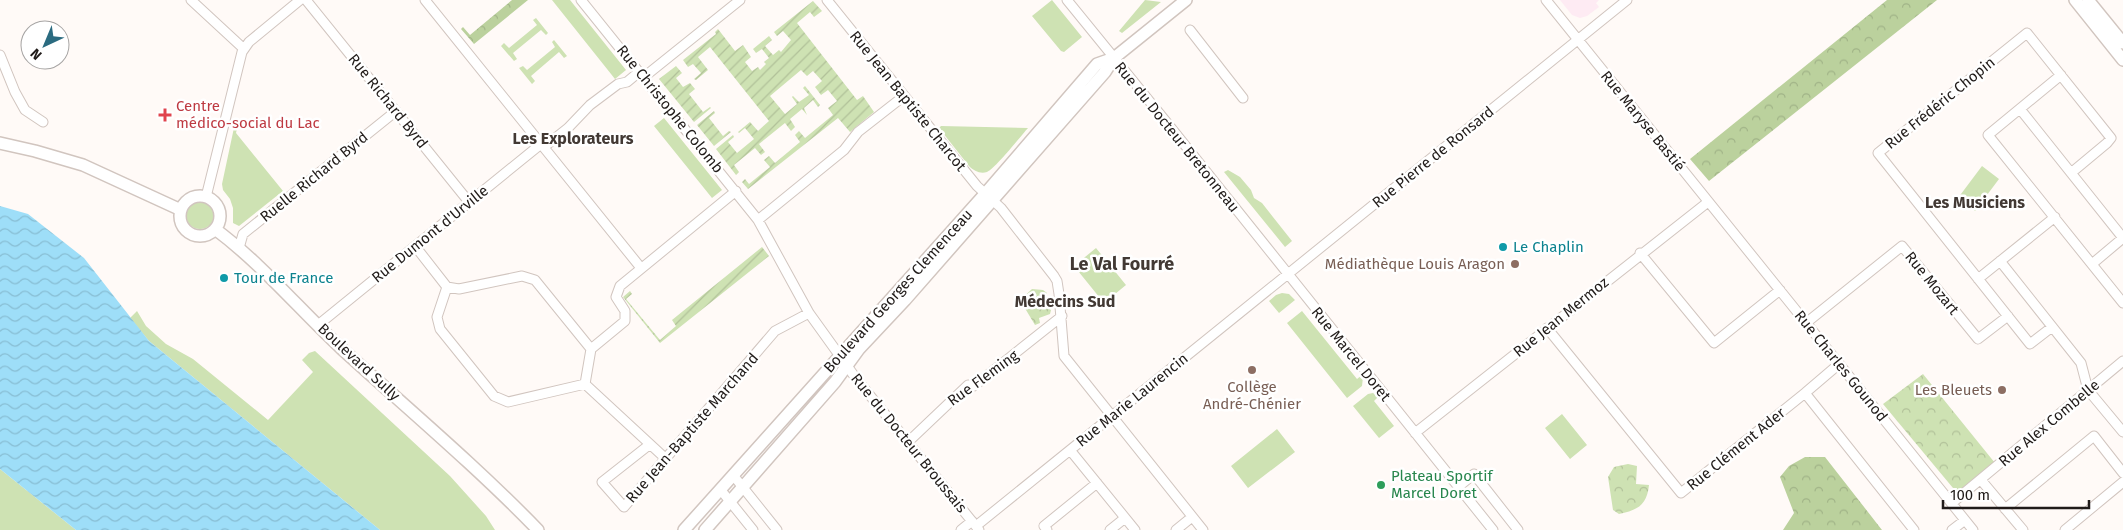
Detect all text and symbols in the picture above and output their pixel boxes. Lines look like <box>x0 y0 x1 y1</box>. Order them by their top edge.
north arrow <box>20 20 70 70</box>
street label: Rue Jean Baptiste Charcot <box>846 27 971 175</box>
street label: Rue Christophe Colomb <box>613 41 727 177</box>
text: N <box>27 45 46 63</box>
street label: Rue Richard Byrd <box>344 50 432 152</box>
street label: Rue Frédéric Chopin <box>1881 53 1999 153</box>
street label: Rue du Docteur Bretonneau <box>1111 58 1243 216</box>
street label: Rue Maryse Bastié <box>1597 67 1689 175</box>
place label: Centre médico-social du Lac <box>176 97 320 132</box>
street label: Rue Pierre de Ronsard <box>1369 102 1497 212</box>
marker: Centre médico-social du Lac <box>158 108 172 122</box>
street label: Ruelle Richard Byrd <box>257 128 371 226</box>
district label: Les Explorateurs <box>513 129 634 148</box>
street label: Rue Dumont d'Urville <box>368 181 492 287</box>
district label: Les Musiciens <box>1925 193 2025 212</box>
street label: Boulevard Georges Clemenceau <box>820 206 976 376</box>
place label: Le Chaplin <box>1513 238 1584 256</box>
marker: Le Chaplin <box>1497 241 1509 253</box>
street label: Rue Mozart <box>1901 248 1963 319</box>
district label: Le Val Fourré <box>1070 253 1174 275</box>
place label: Médiathèque Louis Aragon <box>1325 255 1505 273</box>
marker: Médiathèque Louis Aragon <box>1509 258 1521 270</box>
place label: Tour de France <box>234 269 333 287</box>
marker: Tour de France <box>218 272 230 284</box>
street label: Rue Jean Mermoz <box>1510 273 1613 361</box>
district label: Médecins Sud <box>1015 292 1115 311</box>
street label: Rue Marcel Doret <box>1308 303 1395 405</box>
street label: Rue Charles Gounod <box>1791 307 1891 425</box>
street label: Boulevard Sully <box>314 319 404 405</box>
street label: Rue Fleming <box>944 346 1022 410</box>
street label: Rue Jean-Baptiste Marchand <box>622 349 762 507</box>
street label: Rue Marie Laurencin <box>1072 349 1192 451</box>
marker: Collège André-Chénier <box>1246 364 1258 376</box>
street label: Rue du Docteur Broussais <box>847 370 971 516</box>
street label: Rue Alex Combelle <box>1995 376 2103 470</box>
place label: Collège André-Chénier <box>1203 378 1301 413</box>
place label: Les Bleuets <box>1915 381 1992 399</box>
marker: Les Bleuets <box>1996 384 2008 396</box>
street label: Rue Clément Ader <box>1683 404 1789 494</box>
place label: Plateau Sportif Marcel Doret <box>1391 467 1493 502</box>
scale bar <box>1943 478 2089 510</box>
marker: Plateau Sportif Marcel Doret <box>1375 479 1387 491</box>
text: 100 m <box>1950 486 1990 504</box>

